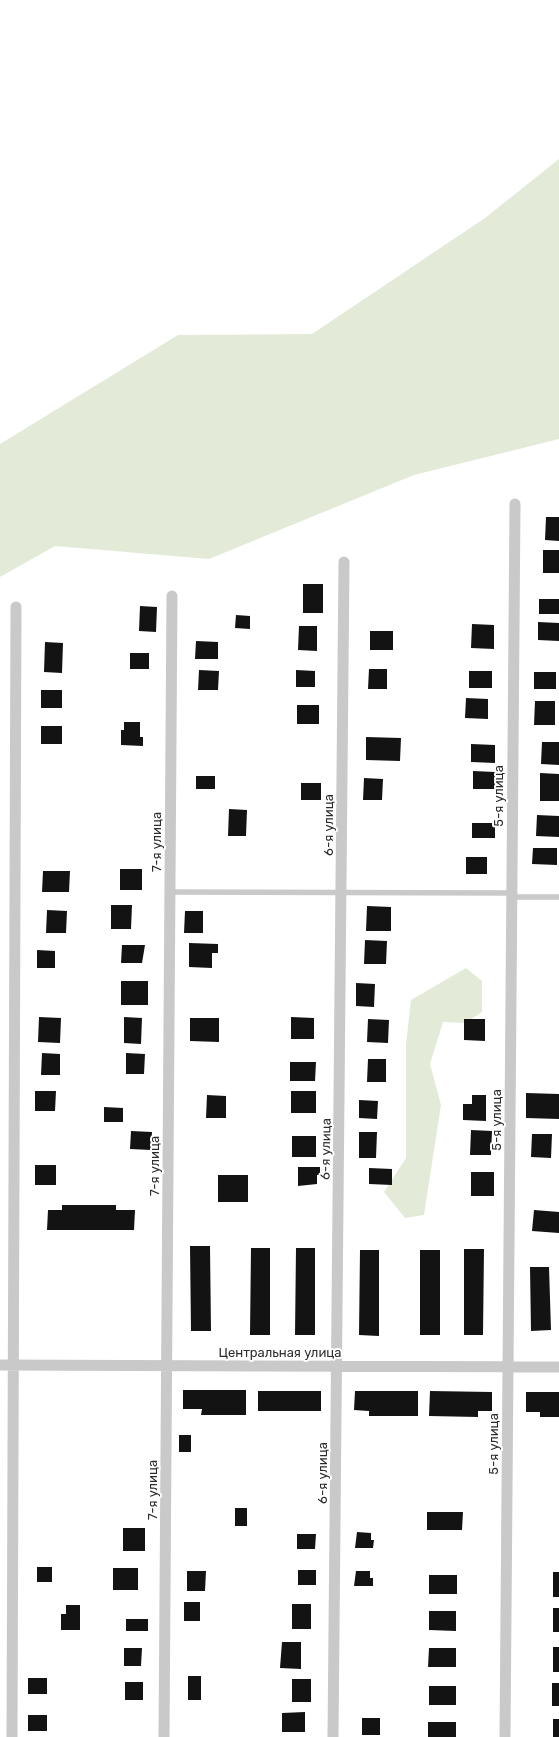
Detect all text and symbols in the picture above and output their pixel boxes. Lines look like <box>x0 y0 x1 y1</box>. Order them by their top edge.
street label: 5-я улица <box>491 765 506 827</box>
street label: 6-я улица <box>321 794 336 856</box>
street label: 7-я улица <box>149 812 164 872</box>
street label: 5-я улица <box>489 1089 504 1151</box>
street label: 6-я улица <box>317 1118 334 1180</box>
street label: 7-я улица <box>147 1136 162 1196</box>
street label: Центральная улица <box>218 1345 342 1360</box>
street label: 5-я улица <box>486 1413 501 1475</box>
street label: 6-я улица <box>315 1442 330 1504</box>
street label: 7-я улица <box>145 1460 160 1520</box>

